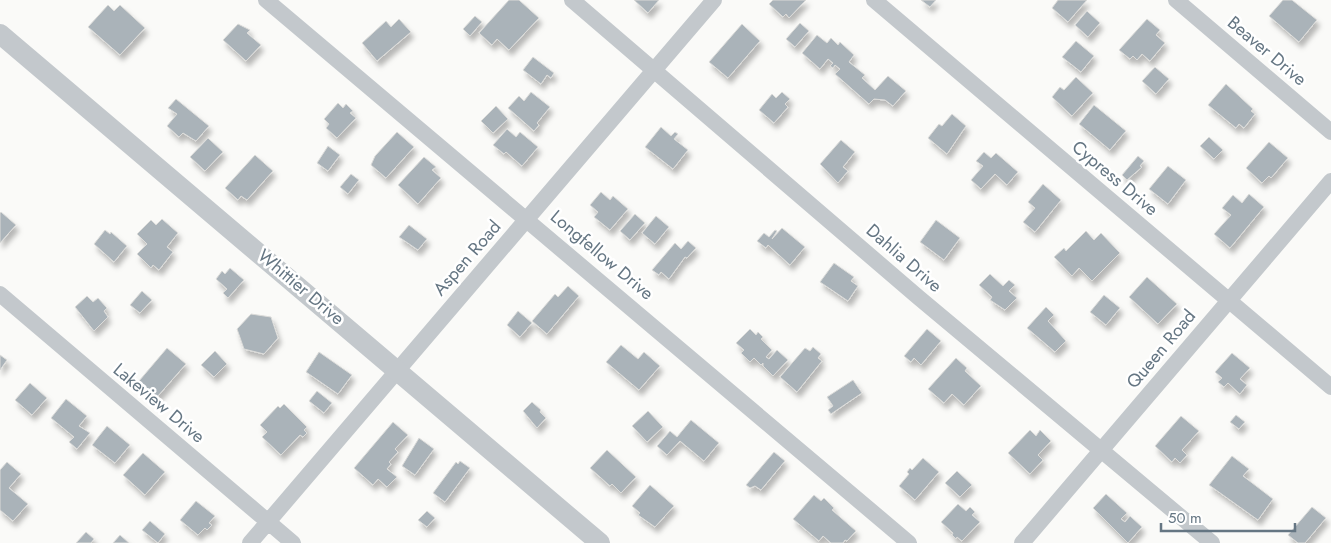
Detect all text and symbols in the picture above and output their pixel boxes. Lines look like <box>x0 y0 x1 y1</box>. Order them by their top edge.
street label: Beaver Drive <box>1222 10 1312 92</box>
street label: Cypress Drive <box>1066 134 1164 222</box>
street label: Longfellow Drive <box>545 204 659 306</box>
street label: Aspen Road <box>427 215 507 301</box>
street label: Dahlia Drive <box>860 218 948 298</box>
street label: Whittier Drive <box>252 243 350 331</box>
street label: Queen Road <box>1120 304 1202 394</box>
street label: Lakeview Drive <box>107 357 211 449</box>
scale bar <box>1161 500 1295 532</box>
text: 50 m <box>1168 507 1202 529</box>

